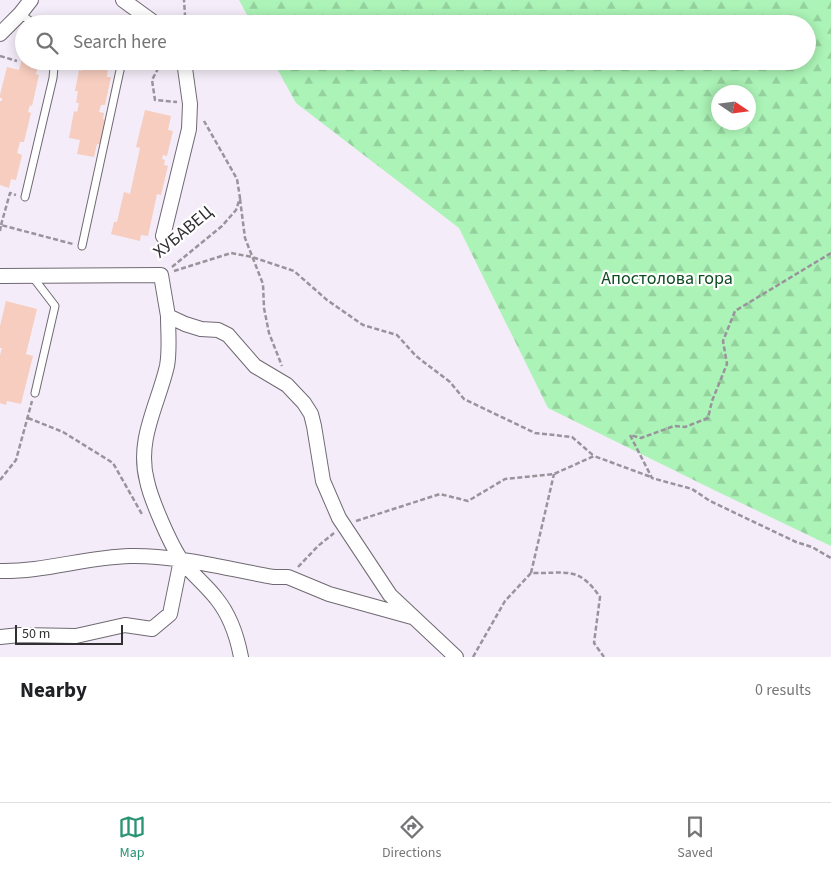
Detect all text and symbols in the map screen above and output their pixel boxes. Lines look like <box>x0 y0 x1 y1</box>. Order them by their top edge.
search box <box>15 15 816 70</box>
icon: search <box>33 29 61 57</box>
text: Search here <box>73 29 167 56</box>
north arrow <box>711 85 756 130</box>
street label: ХУБАВЕЦ <box>148 200 218 264</box>
park label: Апостолова гора <box>601 266 733 291</box>
scale bar <box>15 622 122 645</box>
text: 50 m <box>22 624 50 644</box>
text: Nearby <box>20 675 87 705</box>
text: 0 results <box>755 679 811 701</box>
tab: Map <box>118 813 146 863</box>
tab: Directions <box>382 813 441 863</box>
tab: Saved <box>677 813 713 863</box>

